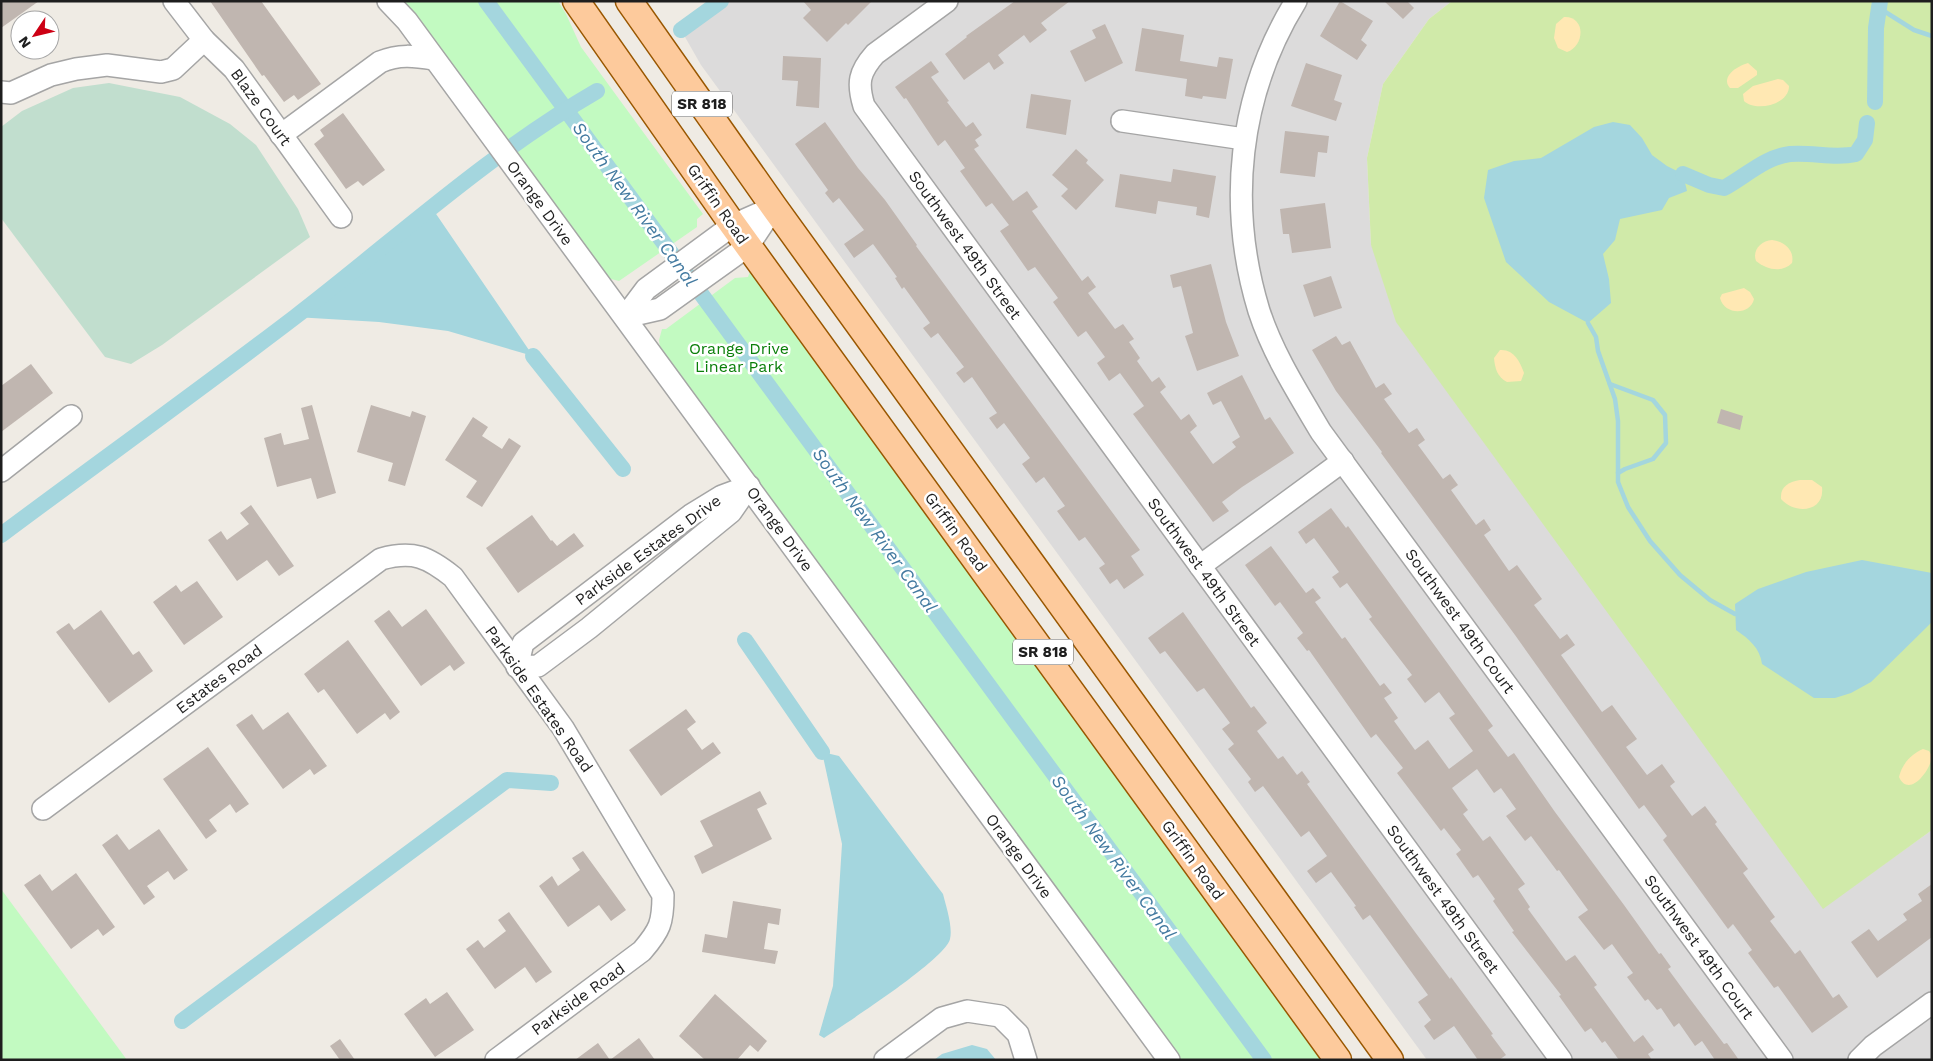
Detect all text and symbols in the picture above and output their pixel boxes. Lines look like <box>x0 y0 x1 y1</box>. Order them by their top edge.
north arrow <box>10 10 60 60</box>
text: N <box>15 34 34 51</box>
street label: Blaze Court <box>227 65 296 150</box>
road number: SR 818 <box>672 92 732 116</box>
water label: South New River Canal <box>568 118 702 290</box>
street label: Orange Drive <box>503 157 577 249</box>
street label: Griffin Road <box>683 160 753 248</box>
street label: Southwest 49th Street <box>905 167 1025 323</box>
park label: Orange Drive Linear Park <box>689 339 789 376</box>
water label: South New River Canal <box>808 444 942 616</box>
street label: Orange Drive <box>743 483 817 575</box>
street label: Griffin Road <box>921 489 991 575</box>
street label: Parkside Estates Drive <box>571 491 725 609</box>
street label: Southwest 49th Street <box>1144 494 1264 650</box>
street label: Southwest 49th Court <box>1401 545 1519 697</box>
street label: Parkside Estates Road <box>481 622 597 776</box>
street label: Estates Road <box>172 640 266 718</box>
road number: SR 818 <box>1013 640 1073 664</box>
water label: South New River Canal <box>1047 771 1181 943</box>
street label: Orange Drive <box>982 810 1056 902</box>
street label: Griffin Road <box>1158 817 1228 903</box>
street label: Southwest 49th Street <box>1383 821 1503 977</box>
street label: Southwest 49th Court <box>1640 871 1758 1023</box>
street label: Parkside Road <box>528 959 628 1039</box>

